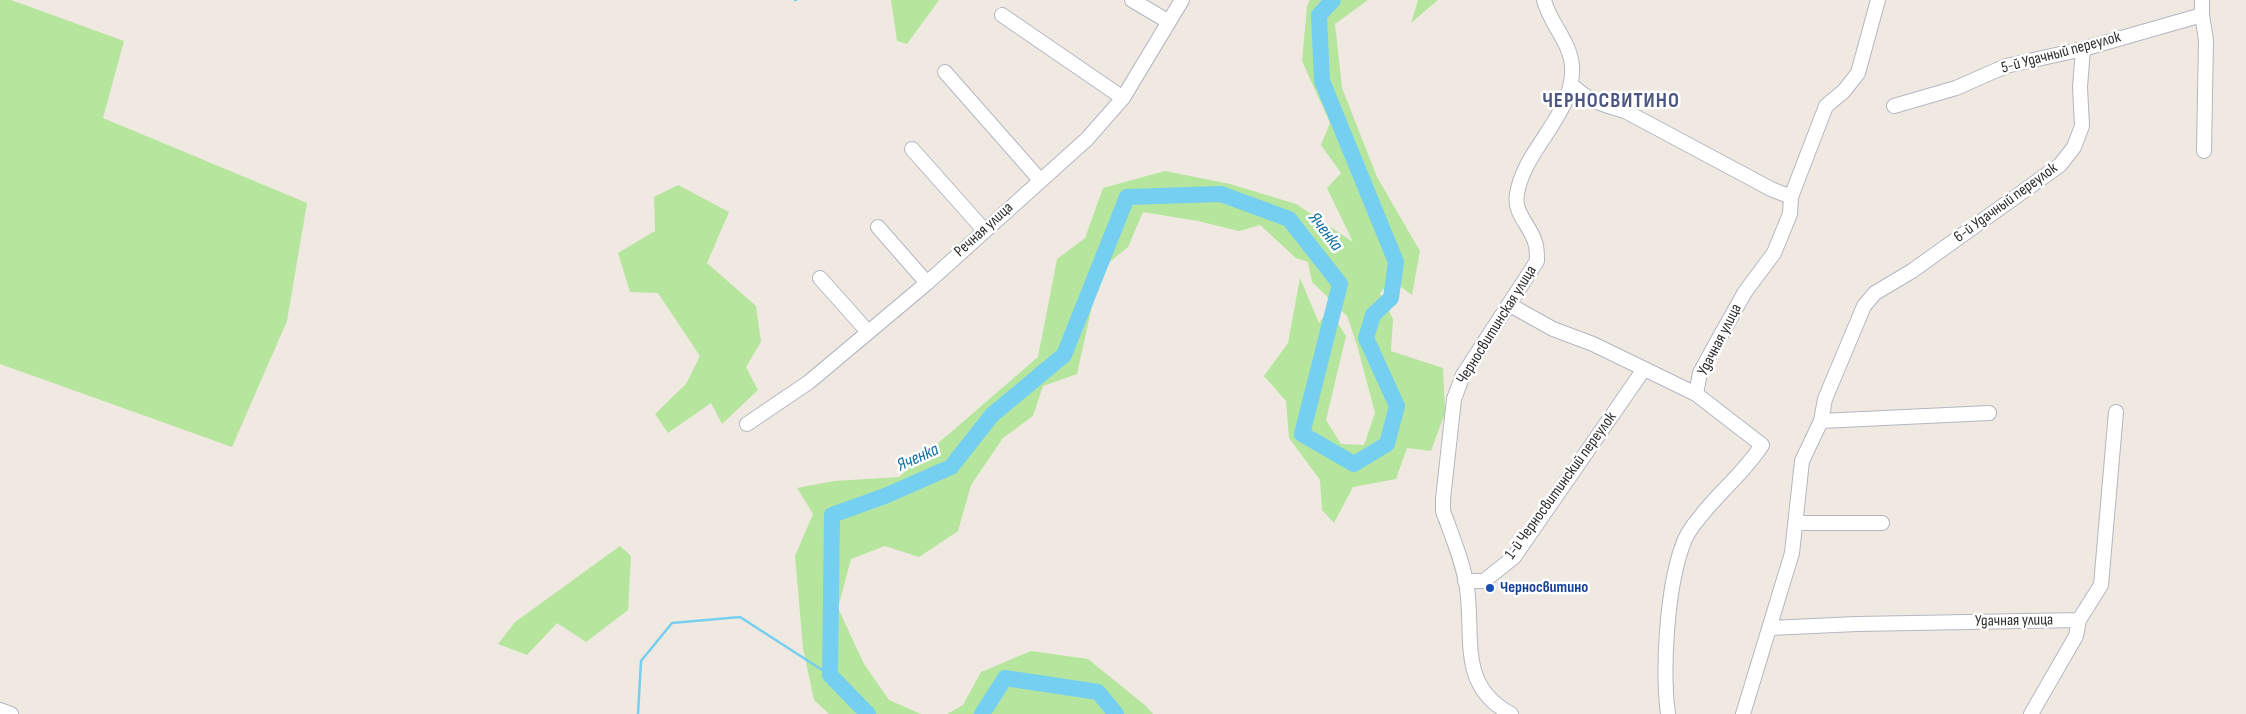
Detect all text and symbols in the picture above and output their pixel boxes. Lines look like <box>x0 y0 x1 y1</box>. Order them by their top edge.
street label: 5-й Удачный переулок <box>1999 28 2123 78</box>
district label: ЧЕРНОСВИТИНО <box>1541 89 1681 115</box>
street label: 6-й Удачный переулок <box>1951 159 2061 247</box>
street label: Речная улица <box>951 199 1017 261</box>
water label: Яченка <box>1303 208 1347 256</box>
street label: Черносвитинская улица <box>1453 262 1541 388</box>
street label: Удачная улица <box>1694 301 1746 379</box>
street label: 1-й Черносвитинский переулок <box>1501 409 1621 563</box>
water label: Яченка <box>894 439 942 477</box>
place label: Черносвитино <box>1500 578 1588 598</box>
marker: Черносвитино <box>1484 582 1496 594</box>
street label: Удачная улица <box>1975 611 2053 631</box>

